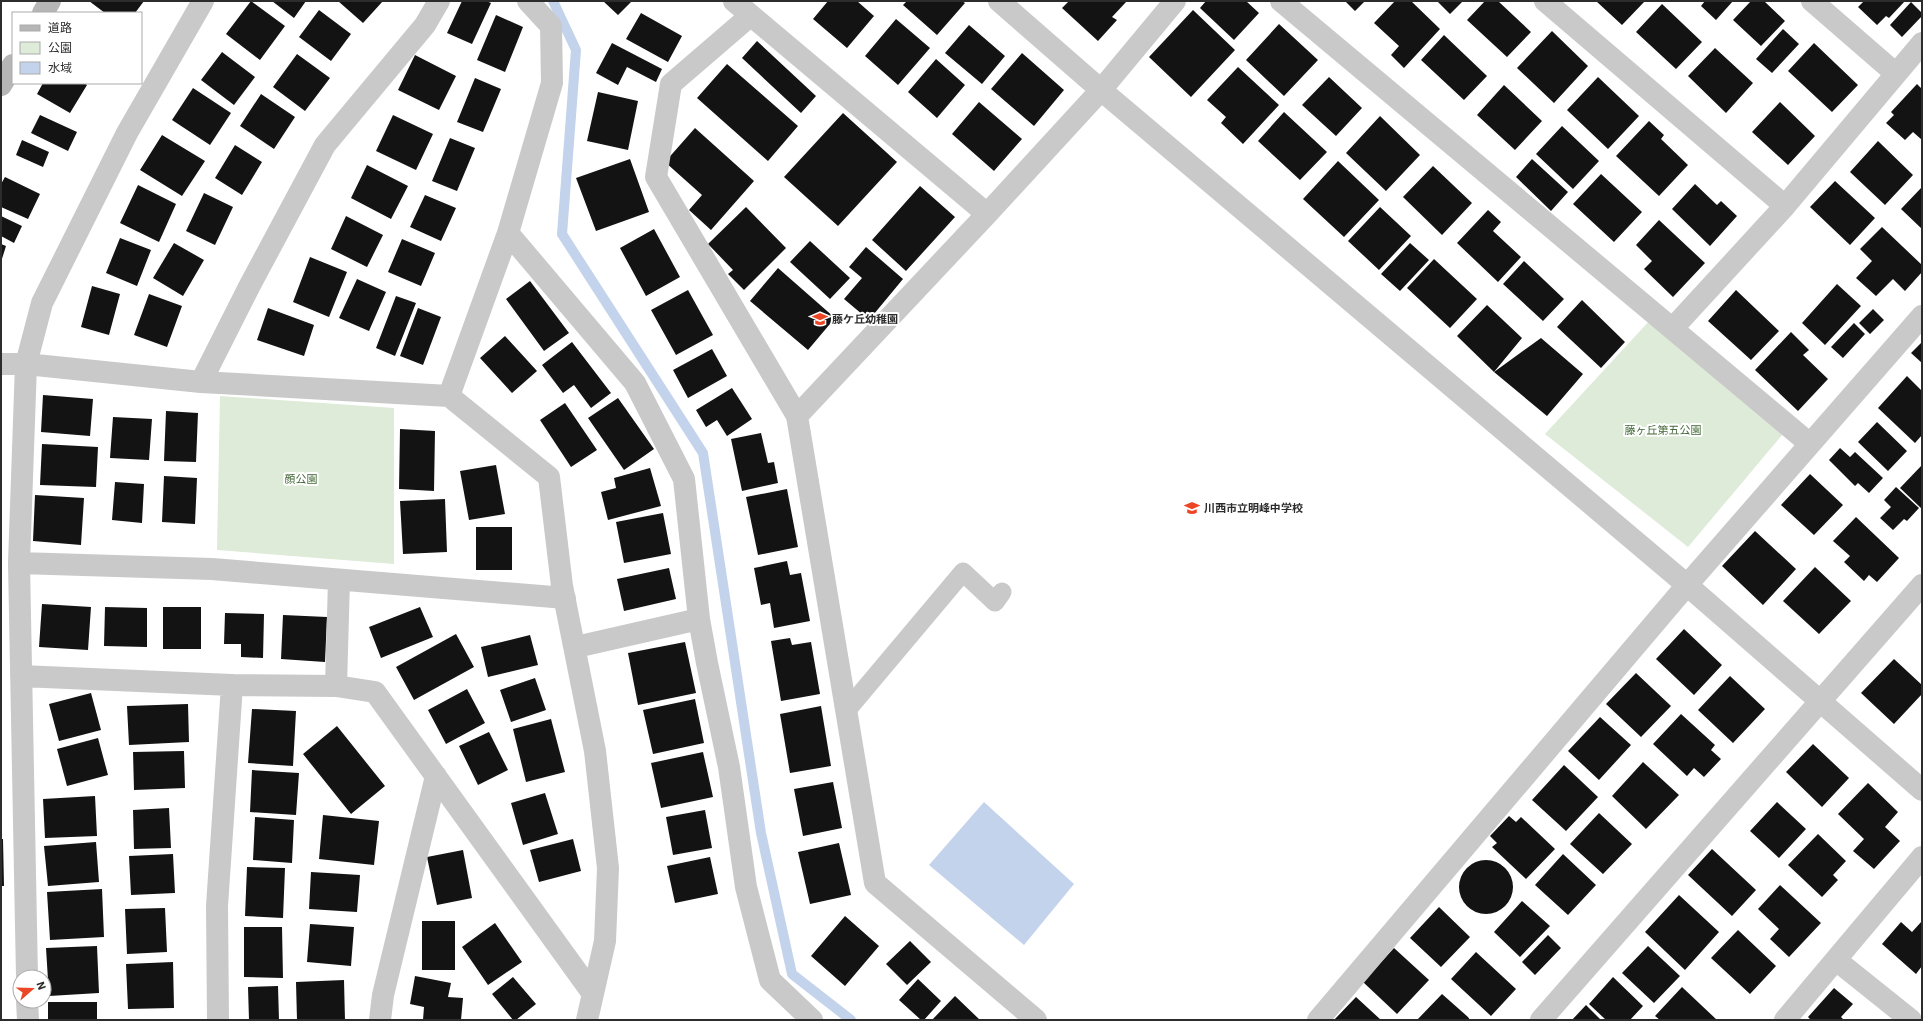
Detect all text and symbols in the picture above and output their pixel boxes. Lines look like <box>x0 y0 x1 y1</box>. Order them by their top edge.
legend <box>12 12 142 84</box>
text: 道路 <box>48 20 72 35</box>
text: 公園 <box>48 40 72 55</box>
text: 水域 <box>48 60 72 75</box>
school or university icon: 藤ケ丘幼稚園 <box>811 310 829 328</box>
place label: 藤ケ丘幼稚園 <box>832 312 898 326</box>
park label: 藤ヶ丘第五公園 <box>1625 423 1702 437</box>
park label: 顔公園 <box>285 472 318 486</box>
school or university icon: 川西市立明峰中学校 <box>1183 499 1201 517</box>
place label: 川西市立明峰中学校 <box>1204 501 1303 515</box>
north arrow <box>12 969 52 1009</box>
text: N <box>33 979 49 992</box>

